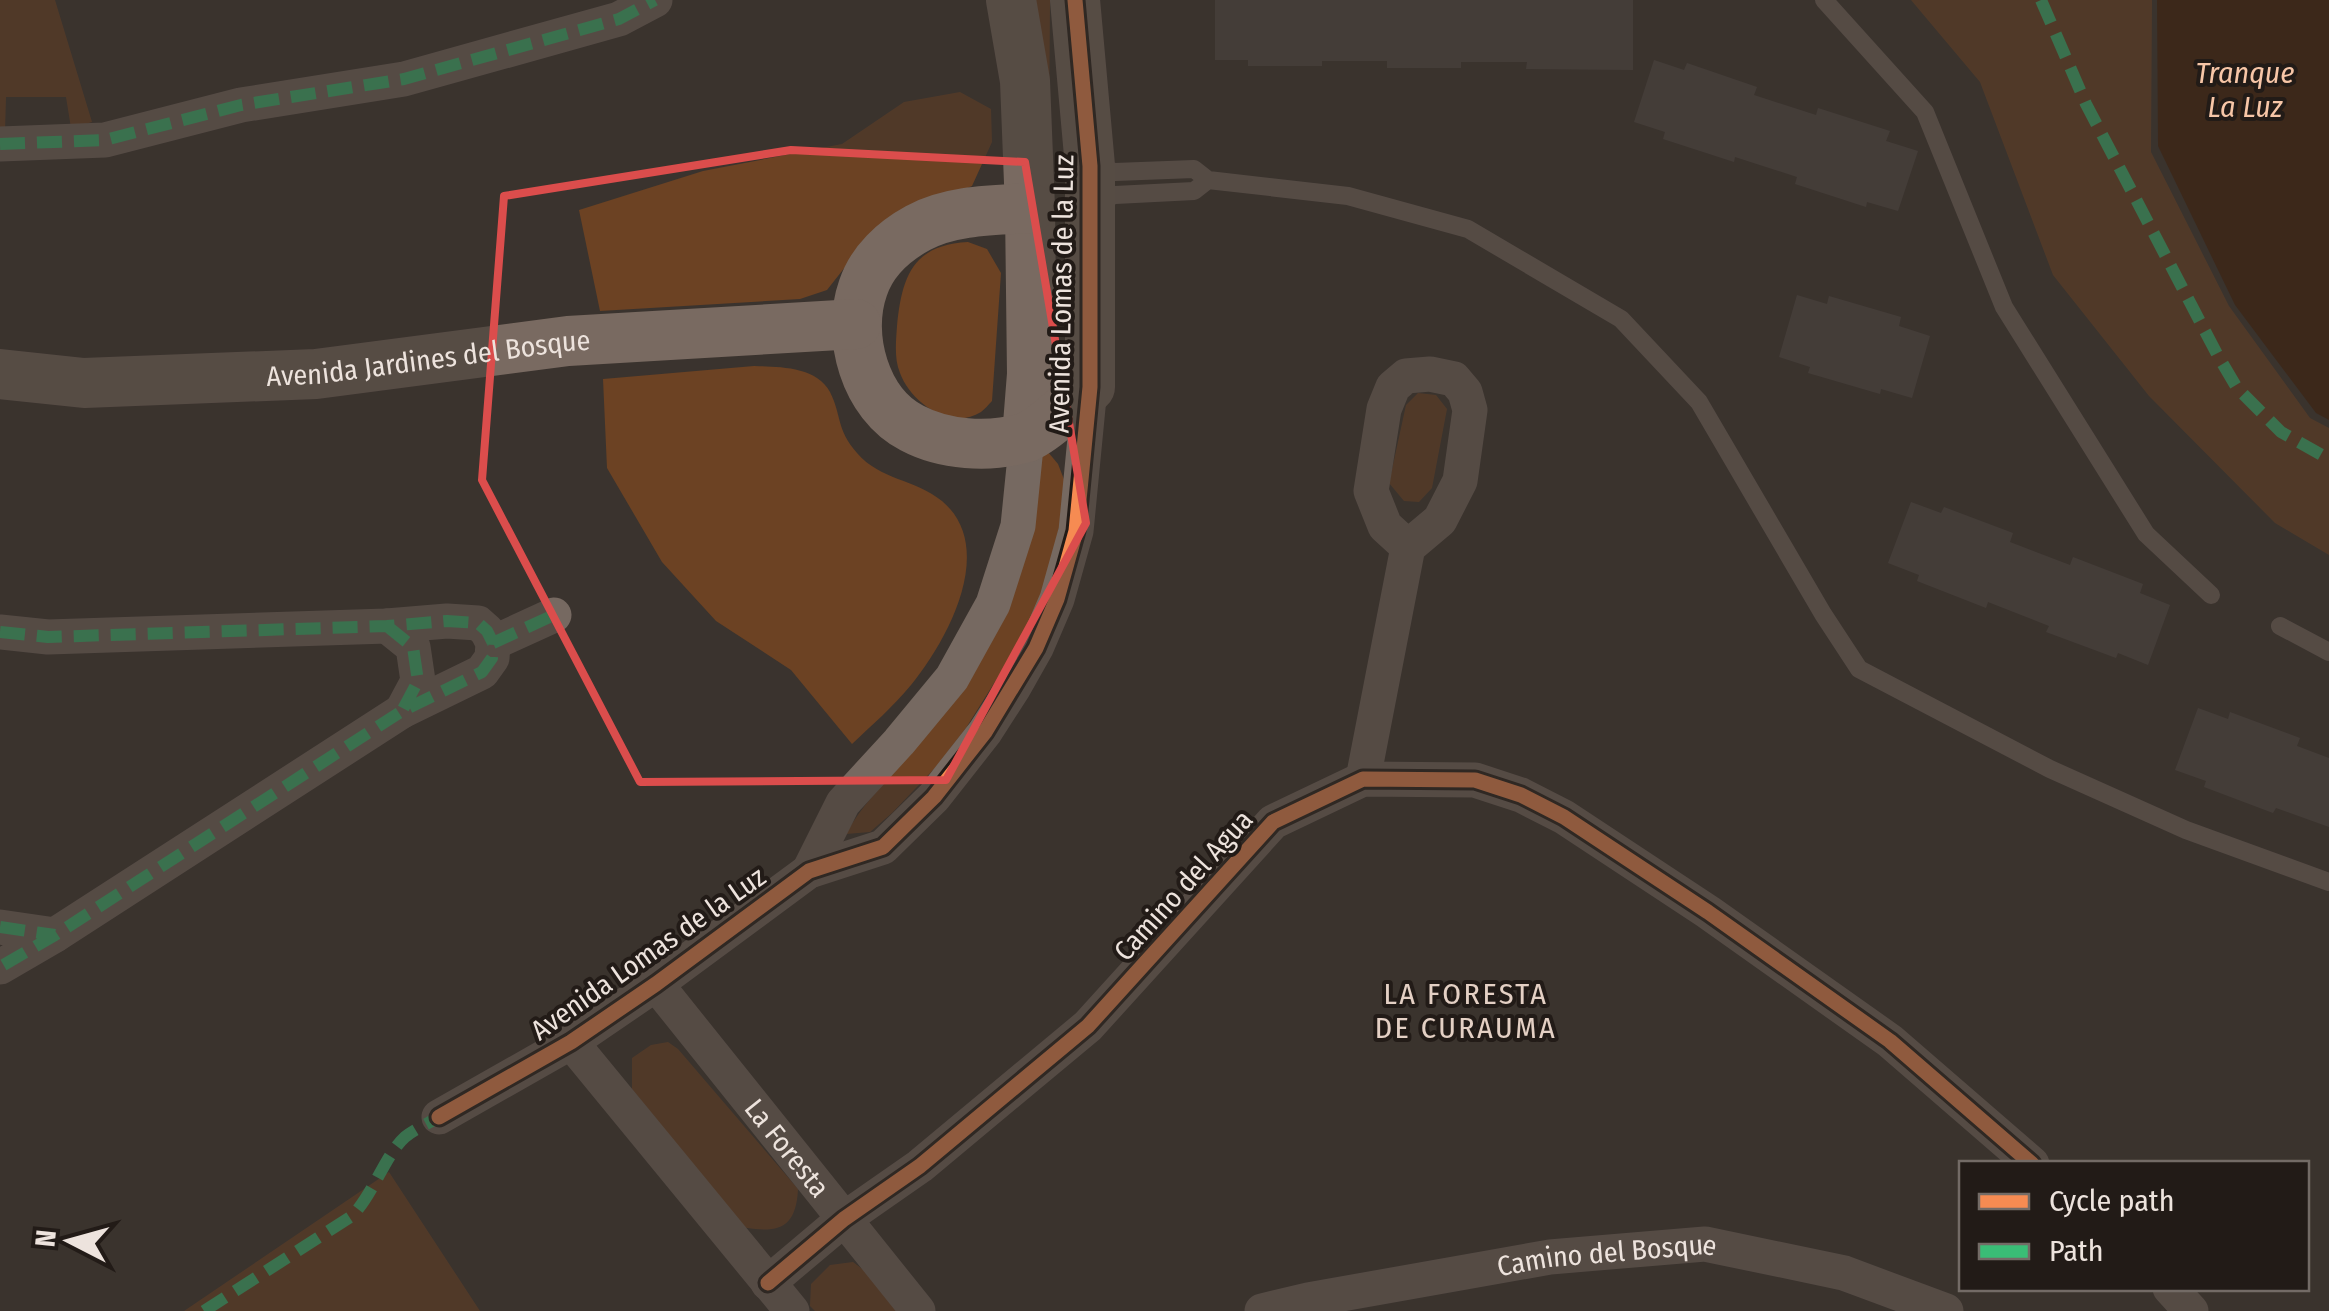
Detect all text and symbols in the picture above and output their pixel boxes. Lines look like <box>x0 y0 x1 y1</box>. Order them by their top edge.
water label: Tranque La Luz <box>2195 55 2295 125</box>
street label: Avenida Lomas de la Luz <box>1043 154 1080 434</box>
street label: Avenida Jardines del Bosque <box>266 324 591 393</box>
street label: Camino del Agua <box>1107 803 1260 967</box>
street label: Avenida Lomas de la Luz <box>525 860 772 1047</box>
district label: LA FORESTA DE CURAUMA <box>1375 976 1557 1046</box>
street label: La Foresta <box>738 1093 836 1204</box>
legend <box>1959 1161 2309 1291</box>
text: Cycle path <box>2049 1183 2175 1219</box>
north arrow <box>20 1191 120 1291</box>
text: N <box>28 1228 63 1249</box>
street label: Camino del Bosque <box>1495 1228 1720 1283</box>
text: Path <box>2049 1233 2103 1269</box>

